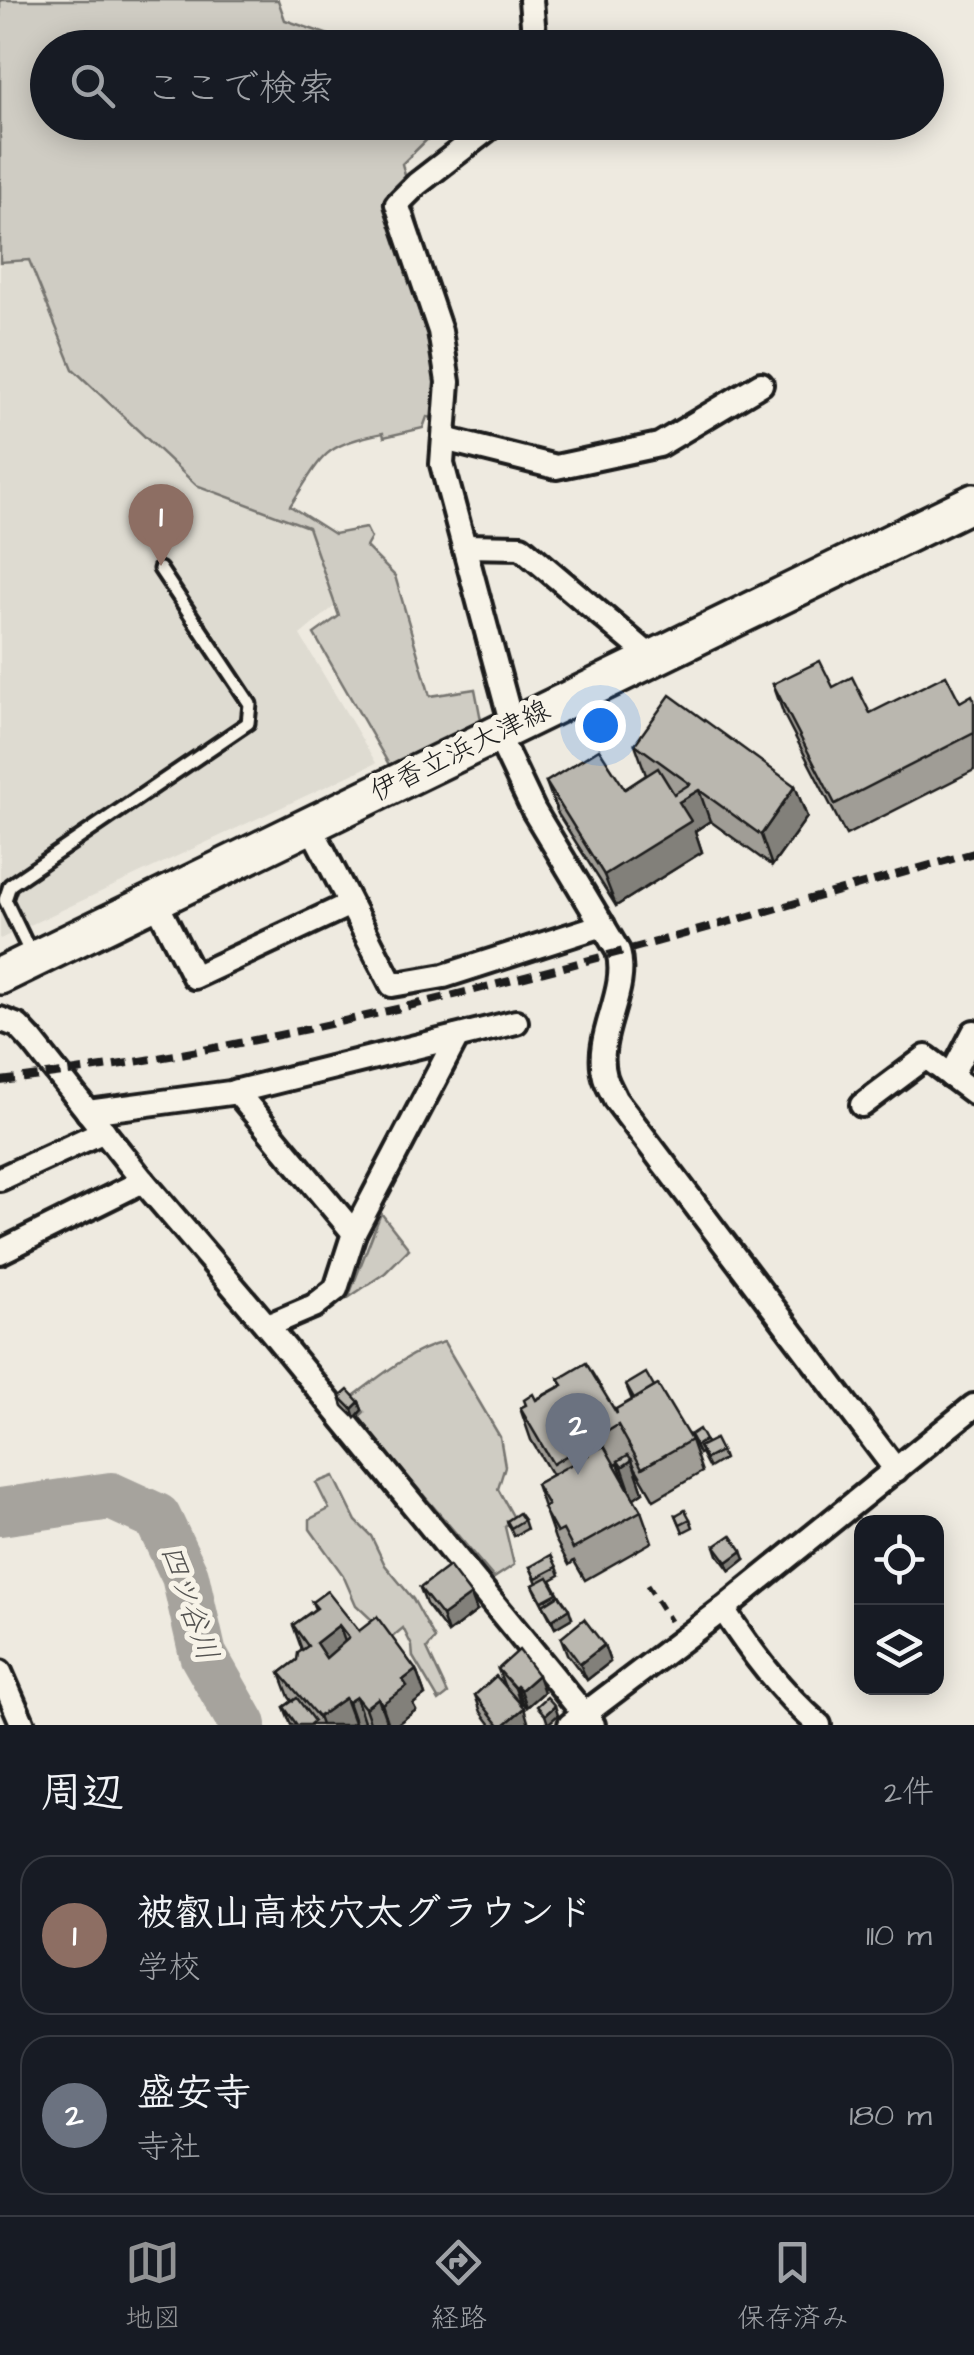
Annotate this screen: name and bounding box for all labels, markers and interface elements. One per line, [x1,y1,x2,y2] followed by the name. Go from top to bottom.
[30,30,944,140] search box
[65,58,120,113] icon: search
[145,63,335,115] text: ここで検索
[128,484,194,566] pin: 1
[363,691,557,811] street label: 伊香立浜大津線
[575,700,626,751] your location
[546,1392,610,1475] pin: 2
[854,1515,944,1695] map controls
[854,1515,944,1605] button: locate
[150,1539,228,1667] water label: 四ツ谷川
[854,1605,944,1695] button: layers
[40,1765,124,1823] text: 周辺
[884,1770,934,1815] text: 2件
[137,1888,593,1940] text: 被叡山高校穴太グラウンド
[72,1913,77,1958] text: 1
[866,1913,932,1958] text: 110 m
[137,1945,201,1990] text: 学校
[137,2068,251,2120] text: 盛安寺
[65,2093,84,2138] text: 2
[849,2093,932,2138] text: 180 m
[137,2125,201,2170] text: 寺社
[125,2235,181,2338] tab: 地図
[431,2235,487,2338] tab: 経路
[737,2235,849,2338] tab: 保存済み

